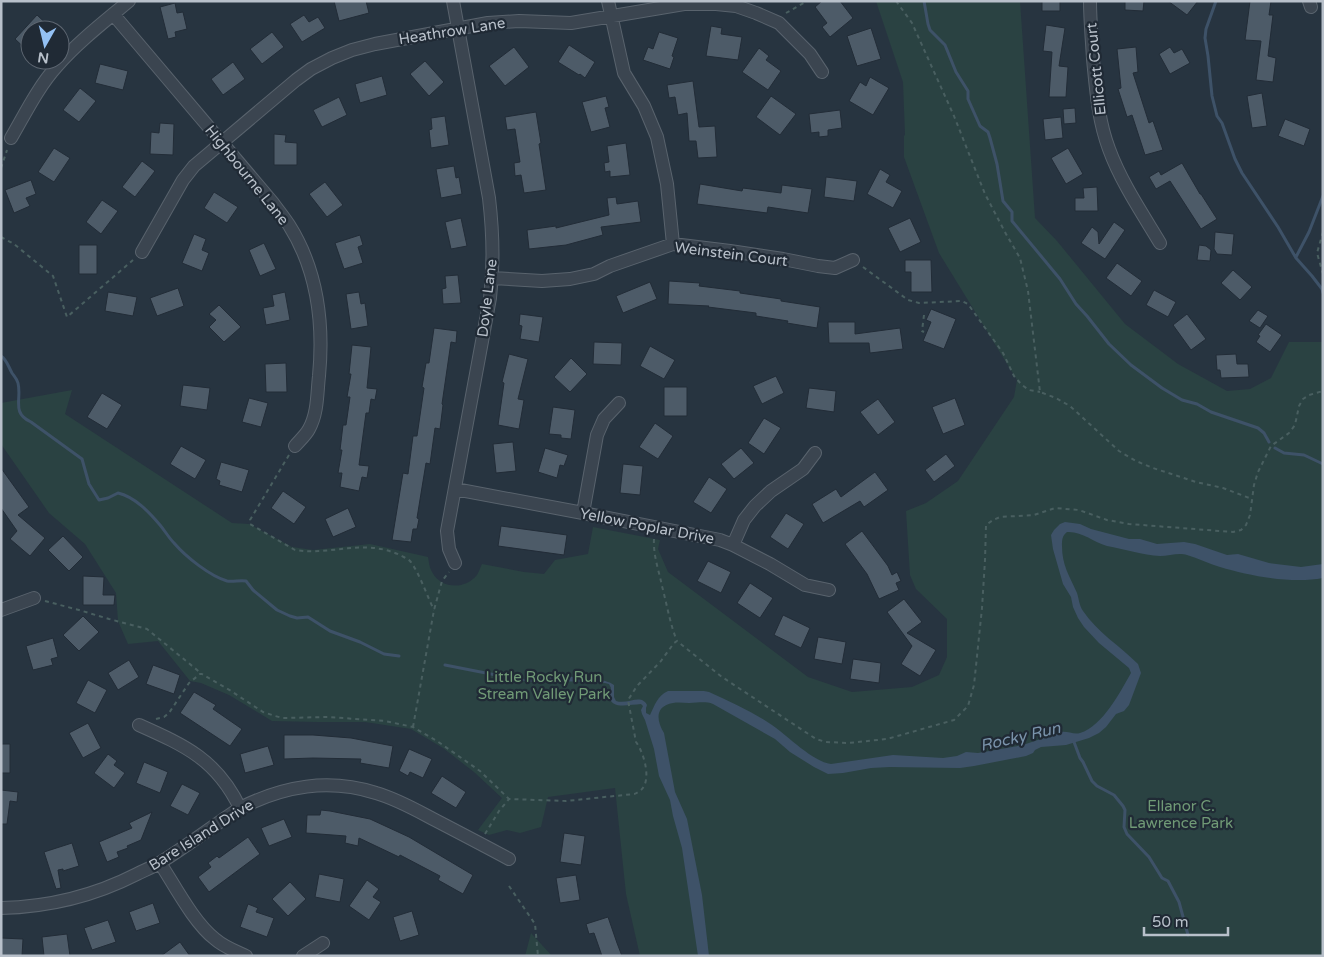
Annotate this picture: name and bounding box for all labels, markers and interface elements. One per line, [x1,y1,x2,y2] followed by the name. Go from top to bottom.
[397,14,507,48] street label: Heathrow Lane
[20,20,70,70] north arrow
[1082,22,1110,116] street label: Ellicott Court
[37,48,50,67] text: N
[201,121,293,229] street label: Highbourne Lane
[673,238,789,270] street label: Weinstein Court
[473,258,501,338] street label: Doyle Lane
[578,504,716,548] street label: Yellow Poplar Drive
[478,668,610,703] park label: Little Rocky Run Stream Valley Park
[978,718,1064,756] water label: Rocky Run
[145,796,257,874] street label: Bare Island Drive
[1129,797,1233,832] park label: Ellanor C. Lawrence Park
[1144,904,1228,936] scale bar
[1152,913,1189,931] text: 50 m

